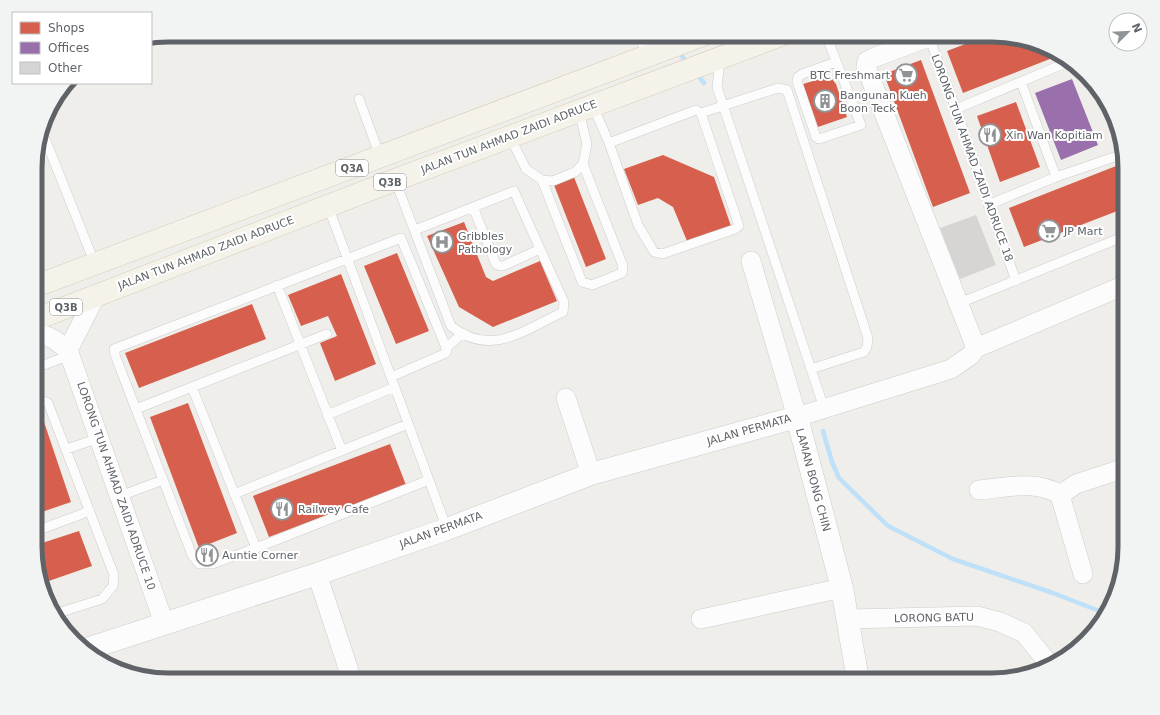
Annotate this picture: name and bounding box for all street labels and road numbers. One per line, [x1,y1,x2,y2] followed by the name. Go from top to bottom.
[928,53,1016,263] street label: LORONG TUN AHMAD ZAIDI ADRUCE 18
[418,97,599,177] street label: JALAN TUN AHMAD ZAIDI ADRUCE
[336,160,368,176] road number: Q3A
[374,174,406,190] road number: Q3B
[115,213,296,293] street label: JALAN TUN AHMAD ZAIDI ADRUCE
[50,299,82,315] road number: Q3B
[74,380,158,592] street label: LORONG TUN AHMAD ZAIDI ADRUCE 10
[704,412,793,449] street label: JALAN PERMATA
[793,427,833,533] street label: LAMAN BONG CHIN
[397,509,485,551] street label: JALAN PERMATA
[894,611,974,625] street label: LORONG BATU

